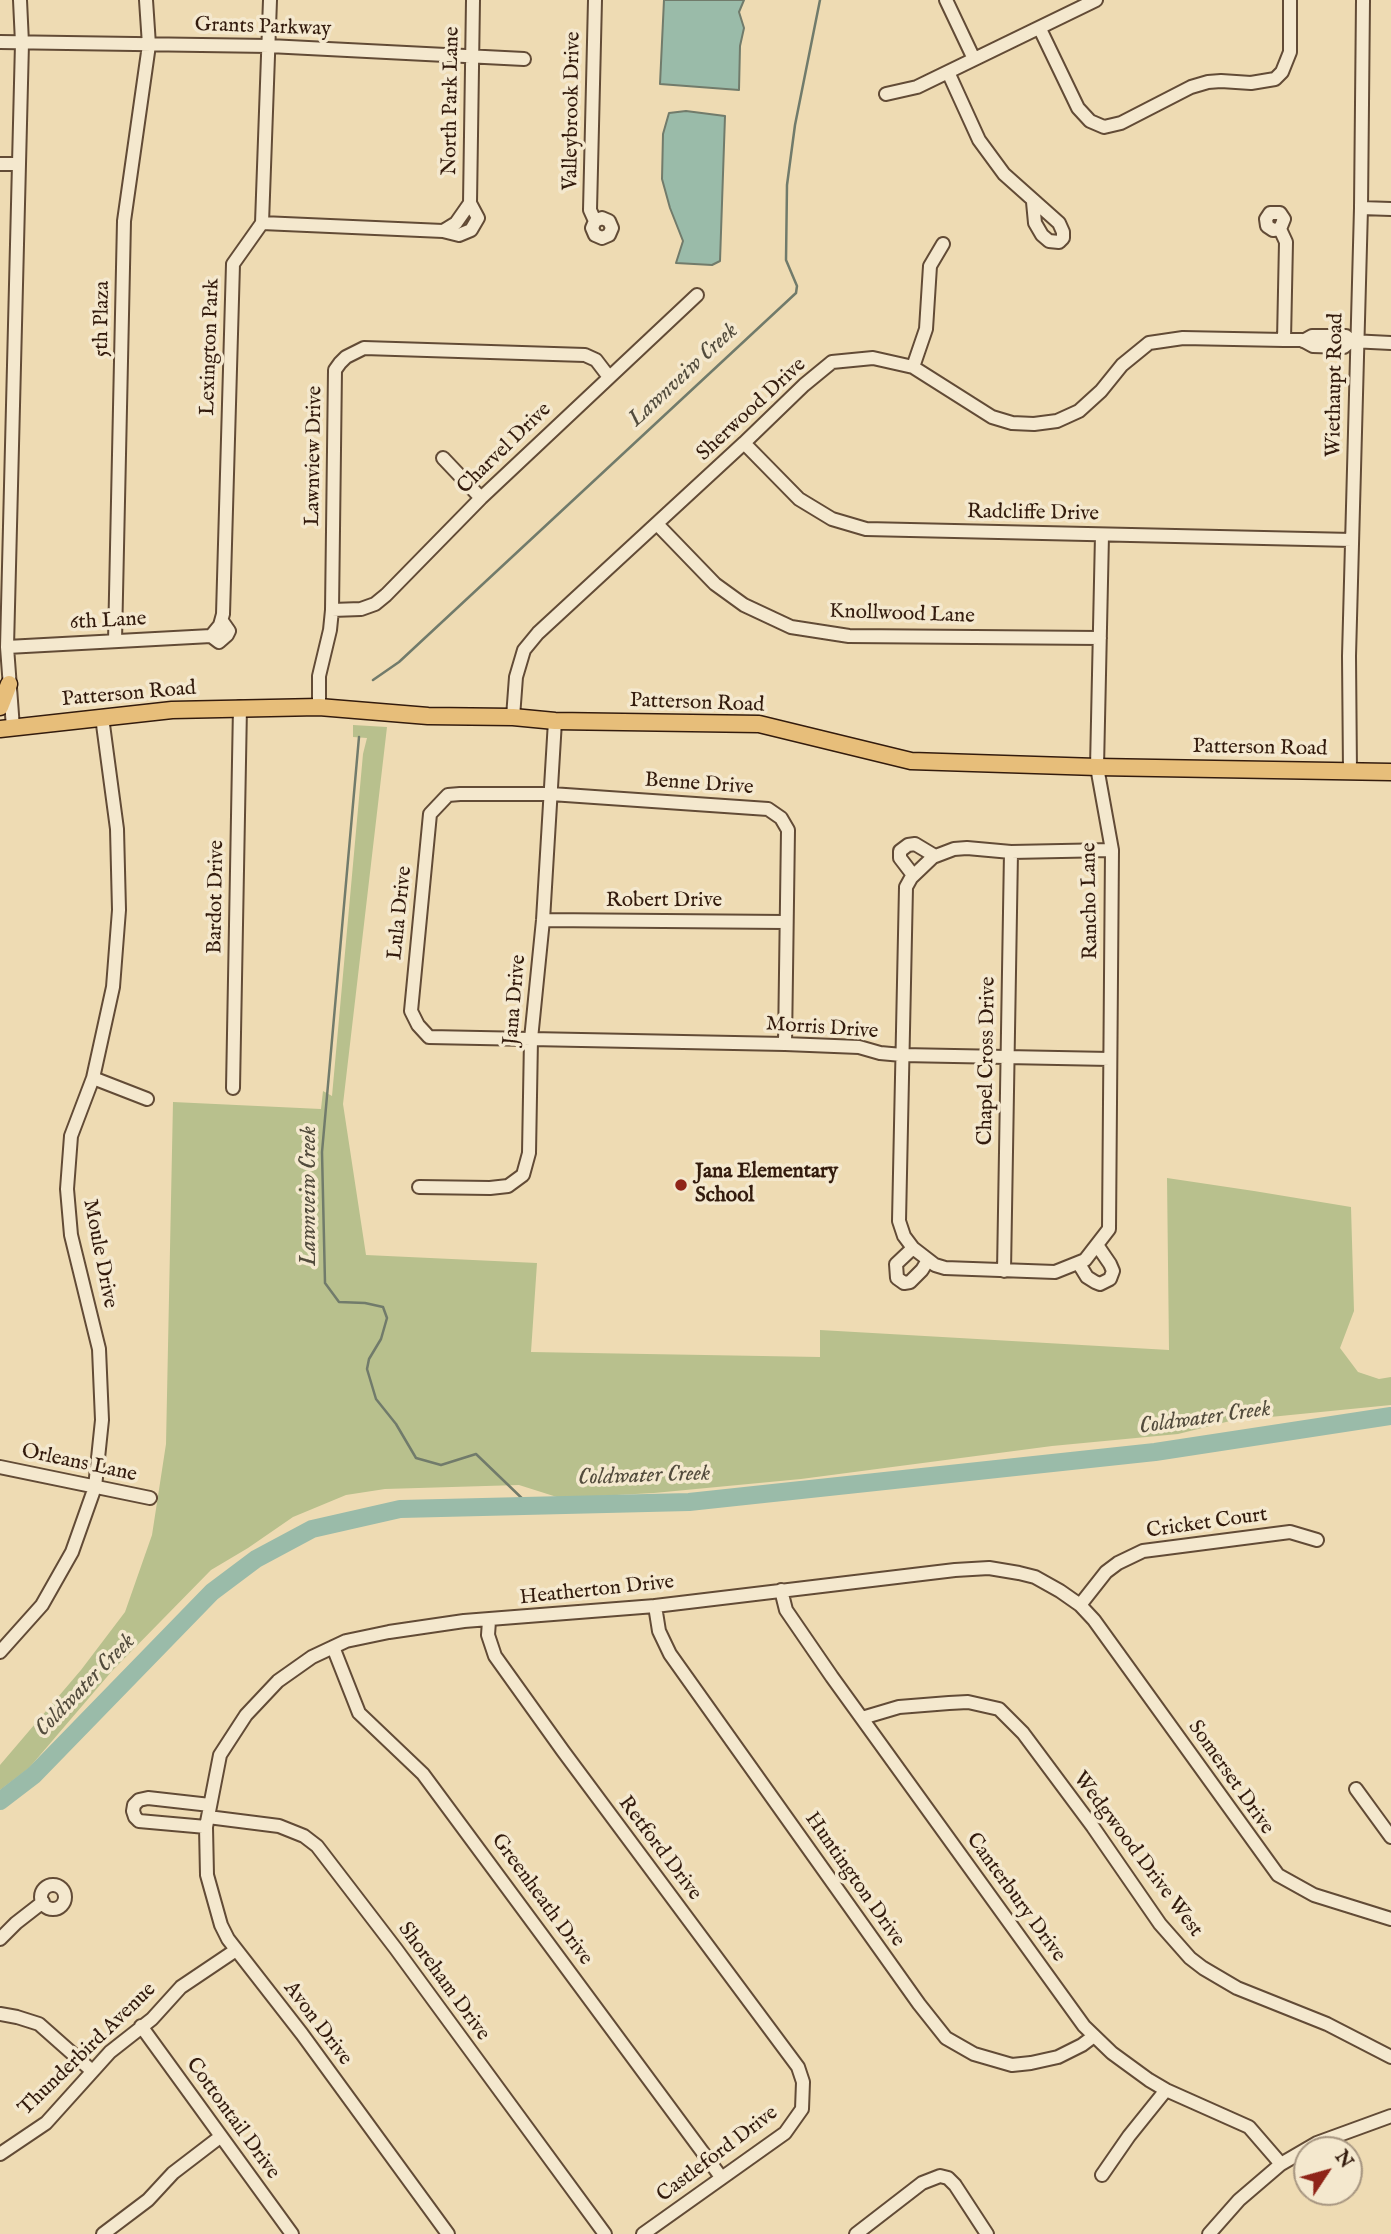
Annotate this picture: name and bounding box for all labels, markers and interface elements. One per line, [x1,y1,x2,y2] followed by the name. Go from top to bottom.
[194,13,332,43] street label: Grants Parkway
[438,26,466,176] street label: North Park Lane
[559,31,587,191] street label: Valleybrook Drive
[196,278,226,416] street label: Lexington Park
[90,281,116,357] street label: 5th Plaza
[1322,313,1350,457] street label: Wiethaupt Road
[623,318,745,434] water label: Lawnveiw Creek
[692,353,812,467] street label: Sherwood Drive
[301,386,329,526] street label: Lawnview Drive
[453,398,557,500] street label: Charvel Drive
[967,500,1099,528] street label: Radcliffe Drive
[829,600,975,630] street label: Knollwood Lane
[69,607,147,637] street label: 6th Lane
[61,677,197,713] street label: Patterson Road
[629,689,765,719] street label: Patterson Road
[1192,735,1328,763] street label: Patterson Road
[644,769,754,801] street label: Benne Drive
[203,840,231,954] street label: Bardot Drive
[1077,842,1105,960] street label: Rancho Lane
[384,865,418,961] street label: Lula Drive
[606,889,722,915] street label: Robert Drive
[499,954,533,1046] street label: Jana Drive
[974,976,1002,1146] street label: Chapel Cross Drive
[765,1012,879,1046] street label: Morris Drive
[296,1126,324,1266] water label: Lawnveiw Creek
[695,1160,838,1210] place label: Jana Elementary School
[673,1177,689,1193] marker: Jana Elementary School
[76,1197,122,1311] street label: Moule Drive
[1137,1396,1273,1442] water label: Coldwater Creek
[19,1439,139,1489] street label: Orleans Lane
[577,1461,711,1493] water label: Coldwater Creek
[1145,1503,1269,1545] street label: Cricket Court
[519,1570,675,1612] street label: Heatherton Drive
[30,1629,142,1743] water label: Coldwater Creek
[1181,1716,1279,1840] street label: Somerset Drive
[1067,1767,1207,1943] street label: Wedgwood Drive West
[612,1792,706,1906] street label: Retford Drive
[798,1808,910,1952] street label: Huntington Drive
[485,1829,597,1971] street label: Greenheath Drive
[960,1829,1070,1967] street label: Canterbury Drive
[392,1918,494,2046] street label: Shoreham Drive
[277,1977,357,2071] street label: Avon Drive
[14,1978,162,2122] street label: Thunderbird Avenue
[179,2053,285,2185] street label: Cottontail Drive
[652,2101,784,2209] street label: Castleford Drive
[1293,2136,1363,2206] north arrow
[1329,2146,1358,2174] text: N

